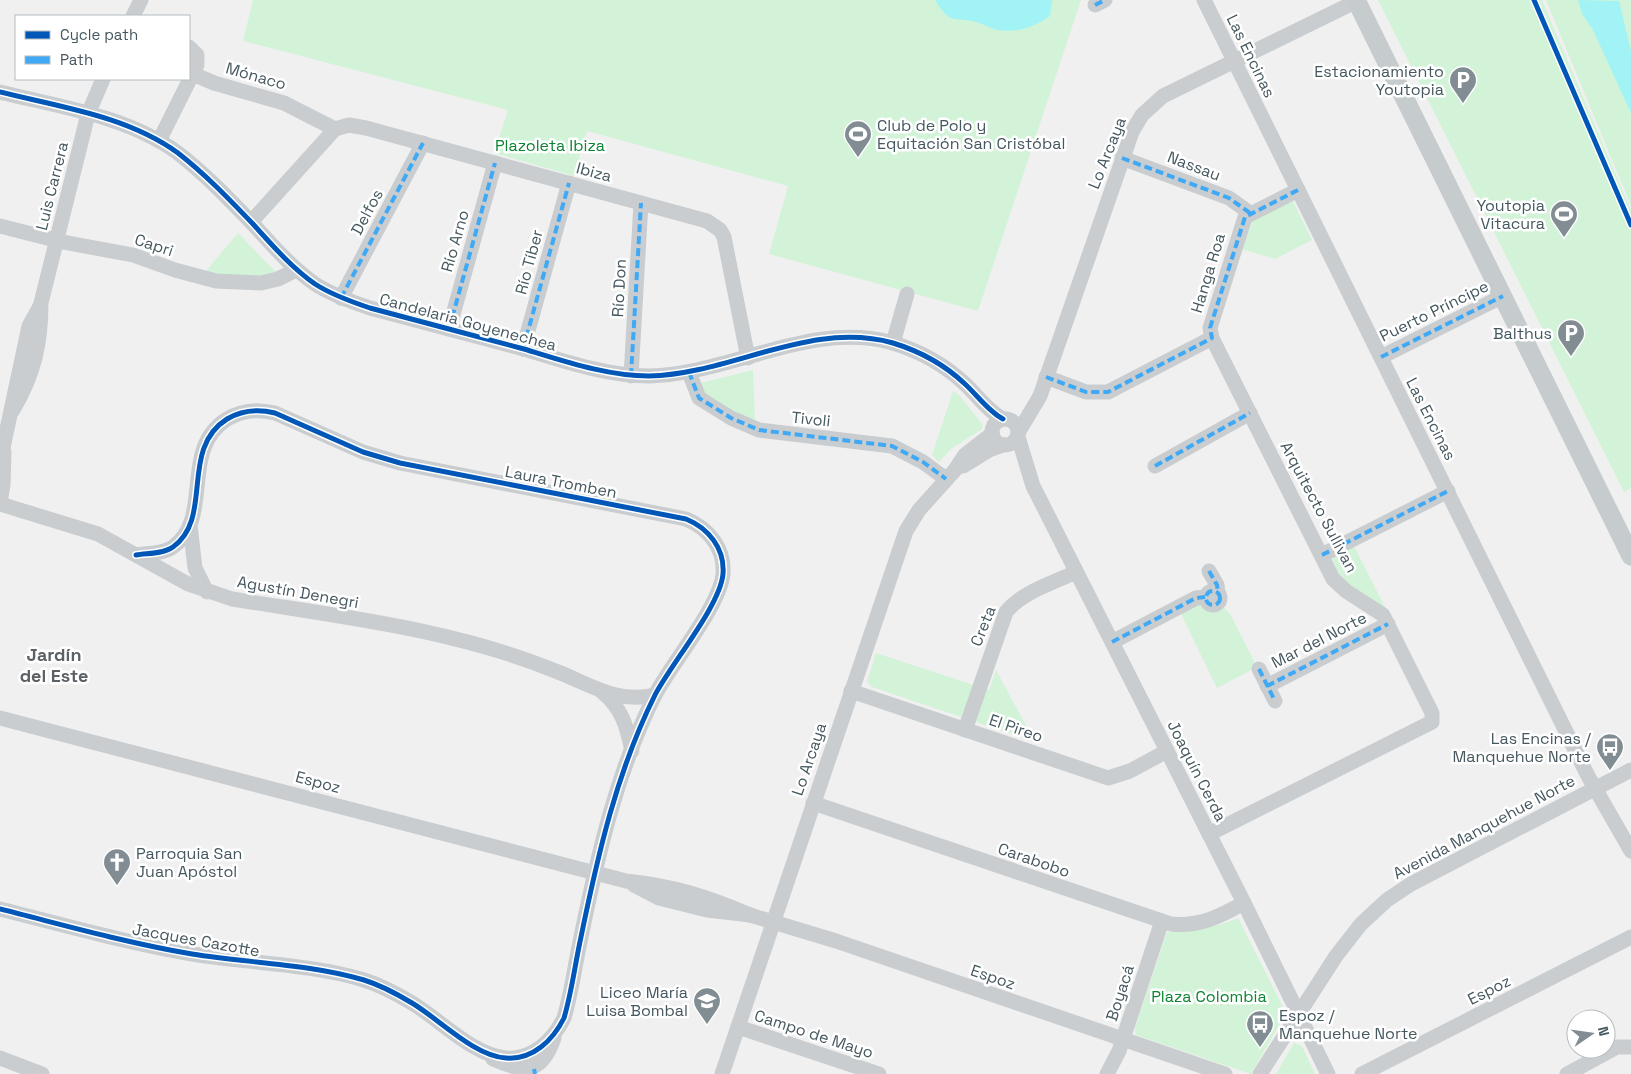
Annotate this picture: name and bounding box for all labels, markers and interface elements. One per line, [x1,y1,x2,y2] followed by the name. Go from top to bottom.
[1222,11,1280,101] street label: Las Encinas
[15,15,190,80] legend
[60,25,138,44] text: Cycle path
[60,50,93,69] text: Path
[223,57,289,95] street label: Mónaco
[1314,61,1444,100] place label: Estacionamiento Youtopia
[1448,65,1478,104] parking icon: Estacionamiento Youtopia
[1083,114,1131,192] street label: Lo Arcaya
[877,115,1065,154] place label: Club de Polo y Equitación San Cristóbal
[843,119,873,158] sports icon: Club de Polo y Equitación San Cristóbal
[495,135,605,156] park label: Plazoleta Ibiza
[31,140,73,232] street label: Luis Carrera
[1164,146,1224,186] street label: Nassau
[574,157,614,187] street label: Ibiza
[346,185,388,239] street label: Delfos
[1477,195,1545,234] place label: Youtopia Vitacura
[1549,199,1579,238] sports icon: Youtopia Vitacura
[436,208,474,274] street label: Río Arno
[510,227,548,297] street label: Río Tíber
[132,229,176,261] street label: Capri
[1186,231,1230,315] street label: Hanga Roa
[607,258,631,318] street label: Río Don
[1376,276,1492,346] street label: Puerto Príncipe
[377,288,559,356] street label: Candelaria Goyenechea
[1556,318,1586,357] parking icon: Balthus
[1493,323,1552,344] place label: Balthus
[1401,374,1461,464] street label: Las Encinas
[790,407,832,431] street label: Tivoli
[1276,438,1362,576] street label: Arquitecto Sullivan
[503,461,619,503] street label: Laura Tromben
[236,571,360,613] street label: Agustín Denegri
[965,603,1001,649] street label: Creta
[1268,607,1370,673] street label: Mar del Norte
[20,643,88,687] district label: Jardín del Este
[986,709,1046,747] street label: El Pireo
[1162,717,1232,825] street label: Joaquín Cerda
[787,720,831,798] street label: Lo Arcaya
[1452,728,1591,767] place label: Las Encinas / Manquehue Norte
[1595,732,1625,771] bus stop icon: Las Encinas / Manquehue Norte
[293,766,343,798] street label: Espoz
[1389,770,1579,884] street label: Avenida Manquehue Norte
[995,838,1073,882] street label: Carabobo
[136,843,242,882] place label: Parroquia San Juan Apóstol
[102,847,132,886] church icon: Parroquia San Juan Apóstol
[131,918,261,962] street label: Jacques Cazotte
[968,960,1018,994] street label: Espoz
[1101,962,1139,1024] street label: Boyacá
[1464,970,1514,1010] street label: Espoz
[586,982,688,1021] place label: Liceo María Luisa Bombal
[692,986,722,1025] school or university icon: Liceo María Luisa Bombal
[1151,986,1267,1007] park label: Plaza Colombia
[752,1005,876,1063] street label: Campo de Mayo
[1279,1005,1418,1044] place label: Espoz / Manquehue Norte
[1245,1009,1275,1048] bus stop icon: Espoz / Manquehue Norte
[1566,1009,1616,1059] north arrow
[1594,1024,1613,1038] text: N

